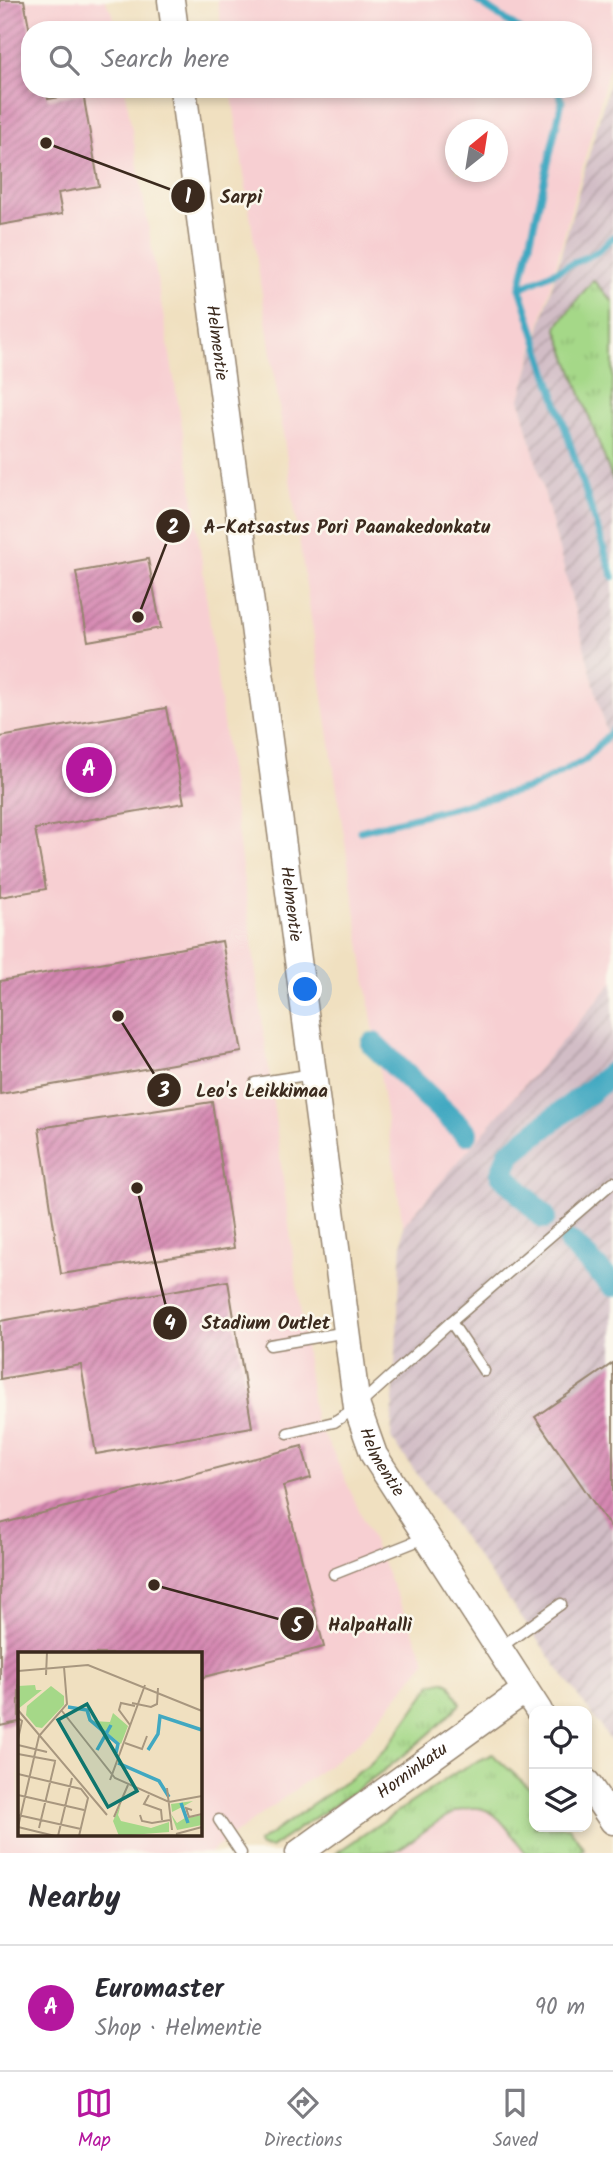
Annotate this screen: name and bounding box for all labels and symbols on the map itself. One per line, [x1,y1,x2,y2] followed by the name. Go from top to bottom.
[445,119,508,182] north arrow
[171,176,276,216] callout: Sarpi
[185,181,192,214] text: 1
[220,183,263,213] text: Sarpi
[197,303,236,382] street label: Helmentie
[155,506,505,546] callout: A-Katsastus Pori Paanakedonkatu
[167,512,179,545] text: 2
[204,513,491,543] text: A-Katsastus Pori Paanakedonkatu
[66,744,112,796] pin: A
[271,864,310,944] street label: Helmentie
[288,972,322,1006] your location
[147,1070,342,1110] callout: Leo's Leikkimaa
[157,1075,170,1108] text: 3
[196,1077,328,1107] text: Leo's Leikkimaa
[153,1303,344,1343] callout: Stadium Outlet
[164,1308,176,1341] text: 4
[202,1309,331,1339] text: Stadium Outlet
[351,1423,412,1503] street label: Helmentie
[279,1604,426,1644] callout: HalpaHalli
[291,1610,305,1643] text: 5
[328,1611,413,1641] text: HalpaHalli
[18,1652,201,1836] inset map
[371,1735,455,1807] street label: Horninkatu

